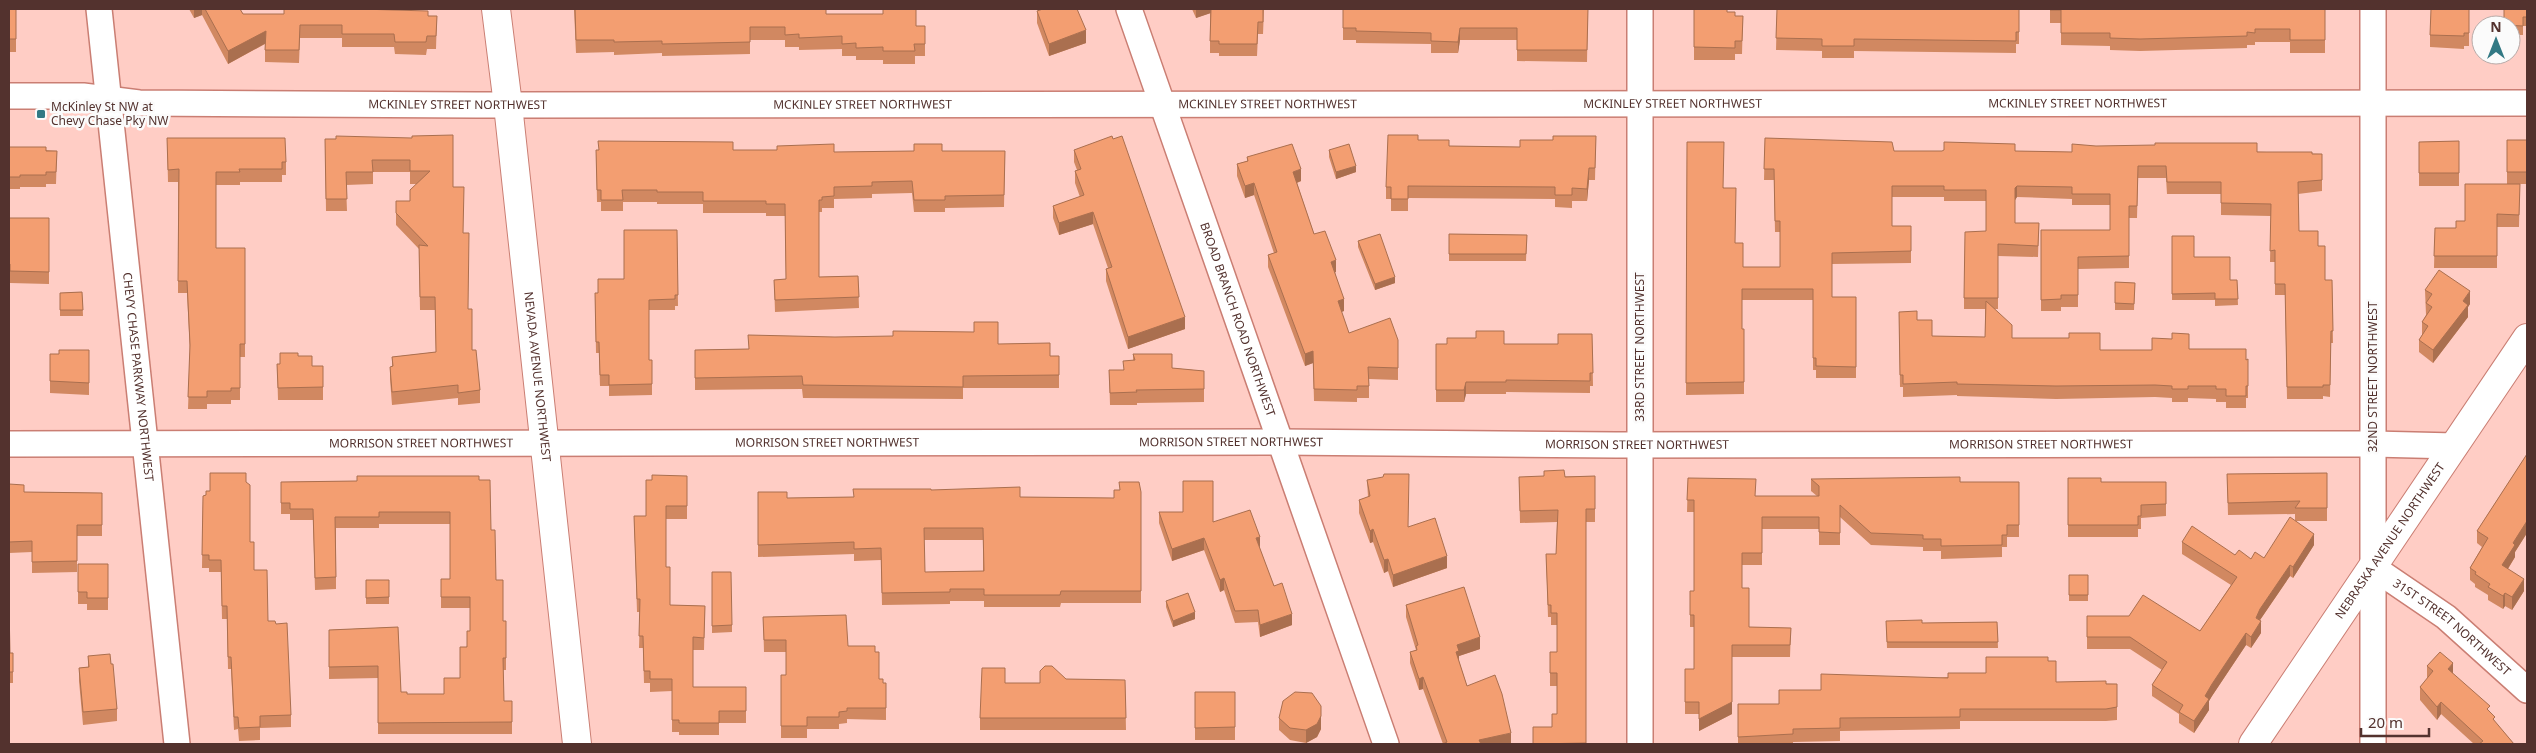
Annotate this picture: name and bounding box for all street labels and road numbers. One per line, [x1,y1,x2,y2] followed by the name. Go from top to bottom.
[1988,94,2167,112] street label: MCKINLEY STREET NORTHWEST
[368,95,547,113] street label: MCKINLEY STREET NORTHWEST
[1178,95,1357,112] street label: MCKINLEY STREET NORTHWEST
[1583,95,1762,112] street label: MCKINLEY STREET NORTHWEST
[773,96,952,113] street label: MCKINLEY STREET NORTHWEST
[1196,220,1280,419] street label: BROAD BRANCH ROAD NORTHWEST
[119,271,158,483] street label: CHEVY CHASE PARKWAY NORTHWEST
[1631,272,1648,422] street label: 33RD STREET NORTHWEST
[520,291,555,463] street label: NEVADA AVENUE NORTHWEST
[2364,301,2381,453] street label: 32ND STREET NORTHWEST
[1139,433,1323,450] street label: MORRISON STREET NORTHWEST
[329,434,513,451] street label: MORRISON STREET NORTHWEST
[735,434,919,451] street label: MORRISON STREET NORTHWEST
[1545,435,1729,453] street label: MORRISON STREET NORTHWEST
[1949,435,2133,453] street label: MORRISON STREET NORTHWEST
[2331,459,2449,622] street label: NEBRASKA AVENUE NORTHWEST
[2390,574,2515,680] street label: 31ST STREET NORTHWEST

